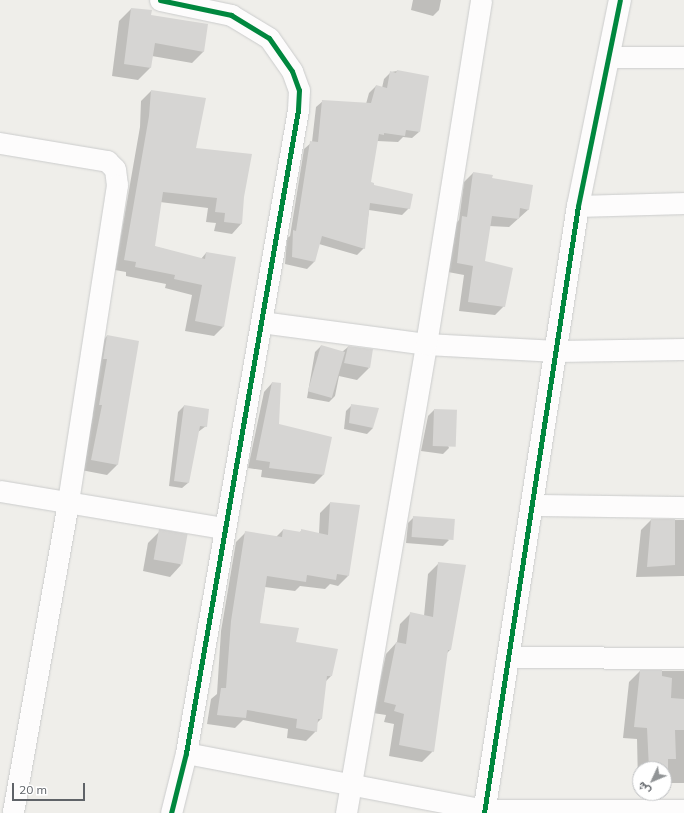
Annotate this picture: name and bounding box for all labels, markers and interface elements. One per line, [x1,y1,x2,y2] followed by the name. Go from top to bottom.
[632,761,672,801] north arrow
[14,775,87,801] scale bar
[634,779,654,798] text: ش
[19,782,47,797] text: 20 m

